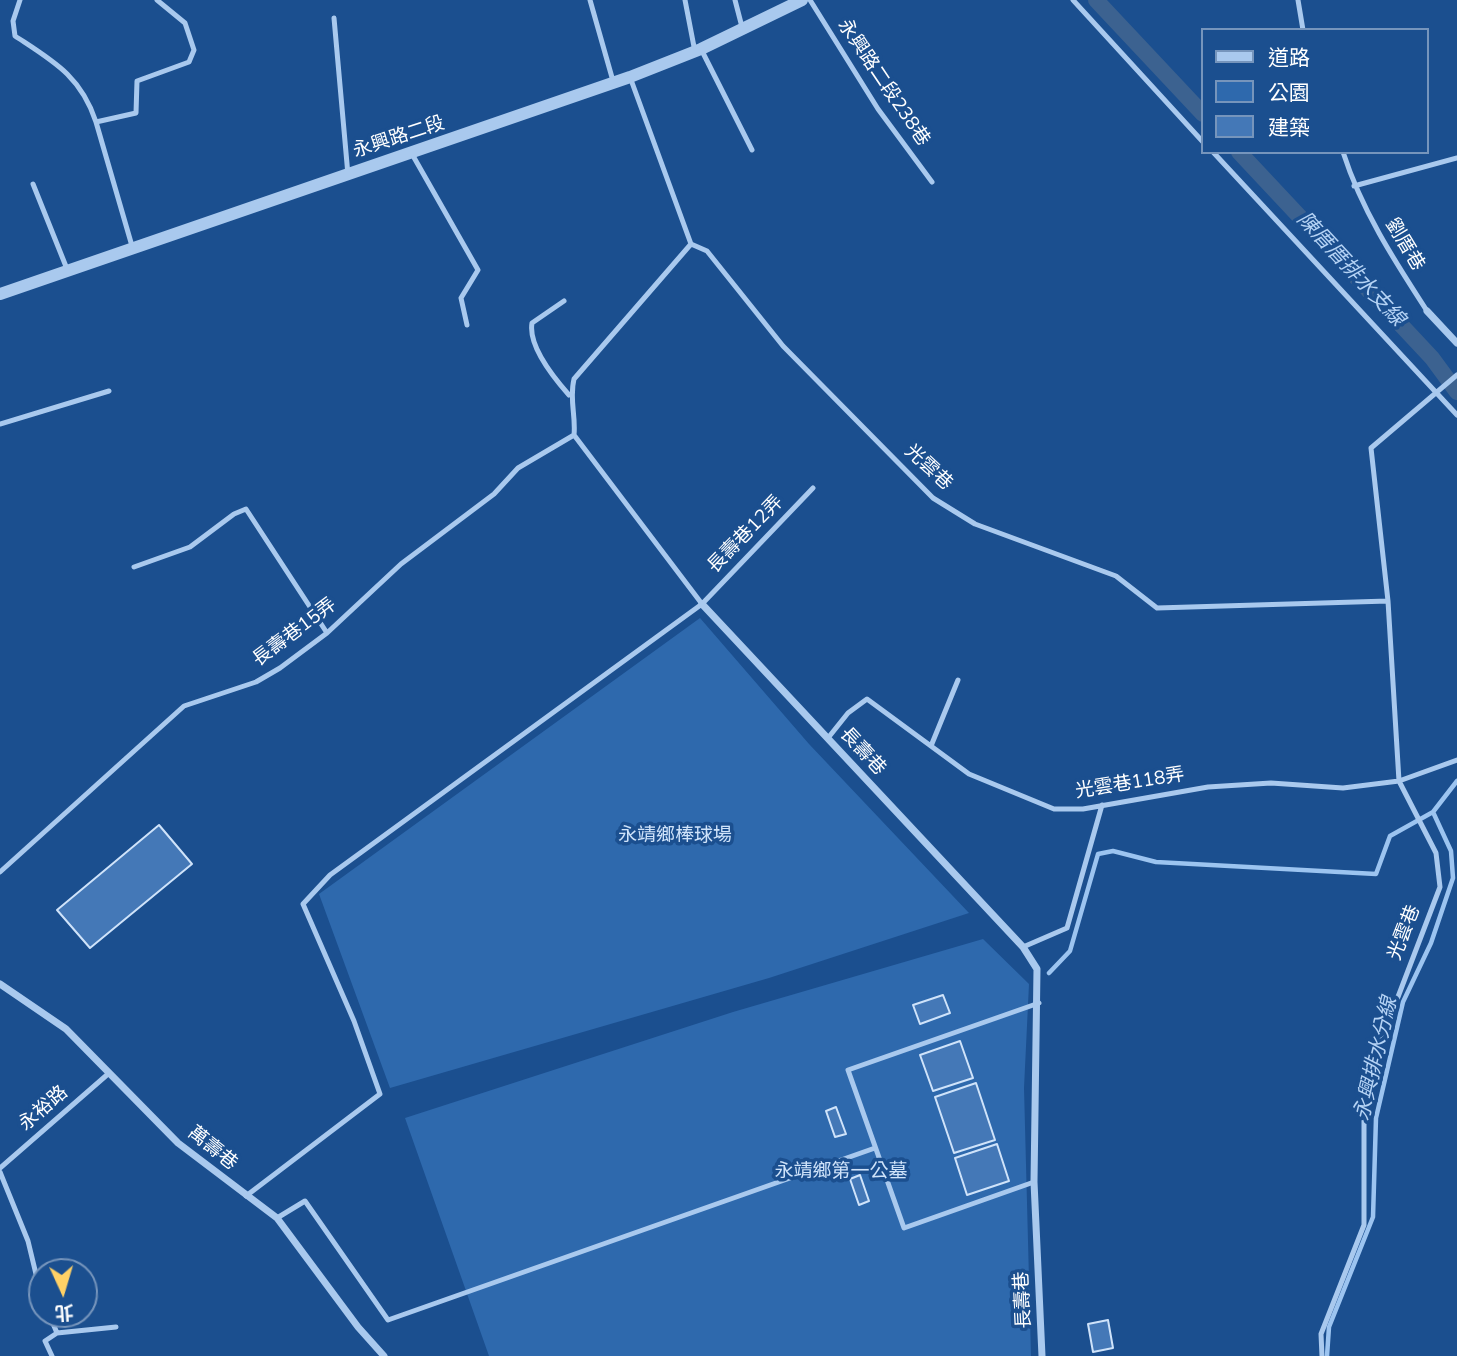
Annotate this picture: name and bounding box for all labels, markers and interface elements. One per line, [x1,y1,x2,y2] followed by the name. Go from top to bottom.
[832,15,934,151] street label: 永興路二段238巷
[1202,28,1429,154] legend
[1268,44,1310,72] text: 道路
[1268,79,1310,107] text: 公園
[350,112,448,164] street label: 永興路二段
[1268,114,1310,142] text: 建築
[1291,208,1409,332] water label: 陳厝厝排水支線
[1380,215,1428,275] street label: 劉厝巷
[899,440,957,496] street label: 光雲巷
[703,492,789,578] street label: 長壽巷12弄
[249,594,341,672] street label: 長壽巷15弄
[834,723,890,781] street label: 長壽巷
[1074,764,1186,804] street label: 光雲巷118弄
[618,825,732,847] park label: 永靖鄉棒球場
[1384,902,1426,964] street label: 光雲巷
[1351,995,1403,1123] water label: 永興排水分線
[15,1082,73,1136] street label: 永裕路
[183,1122,241,1176] street label: 萬壽巷
[775,1161,907,1183] park label: 永靖鄉第一公墓
[28,1258,98,1328] north arrow
[1011,1271,1037,1329] street label: 長壽巷
[54,1298,75,1326] text: 北

